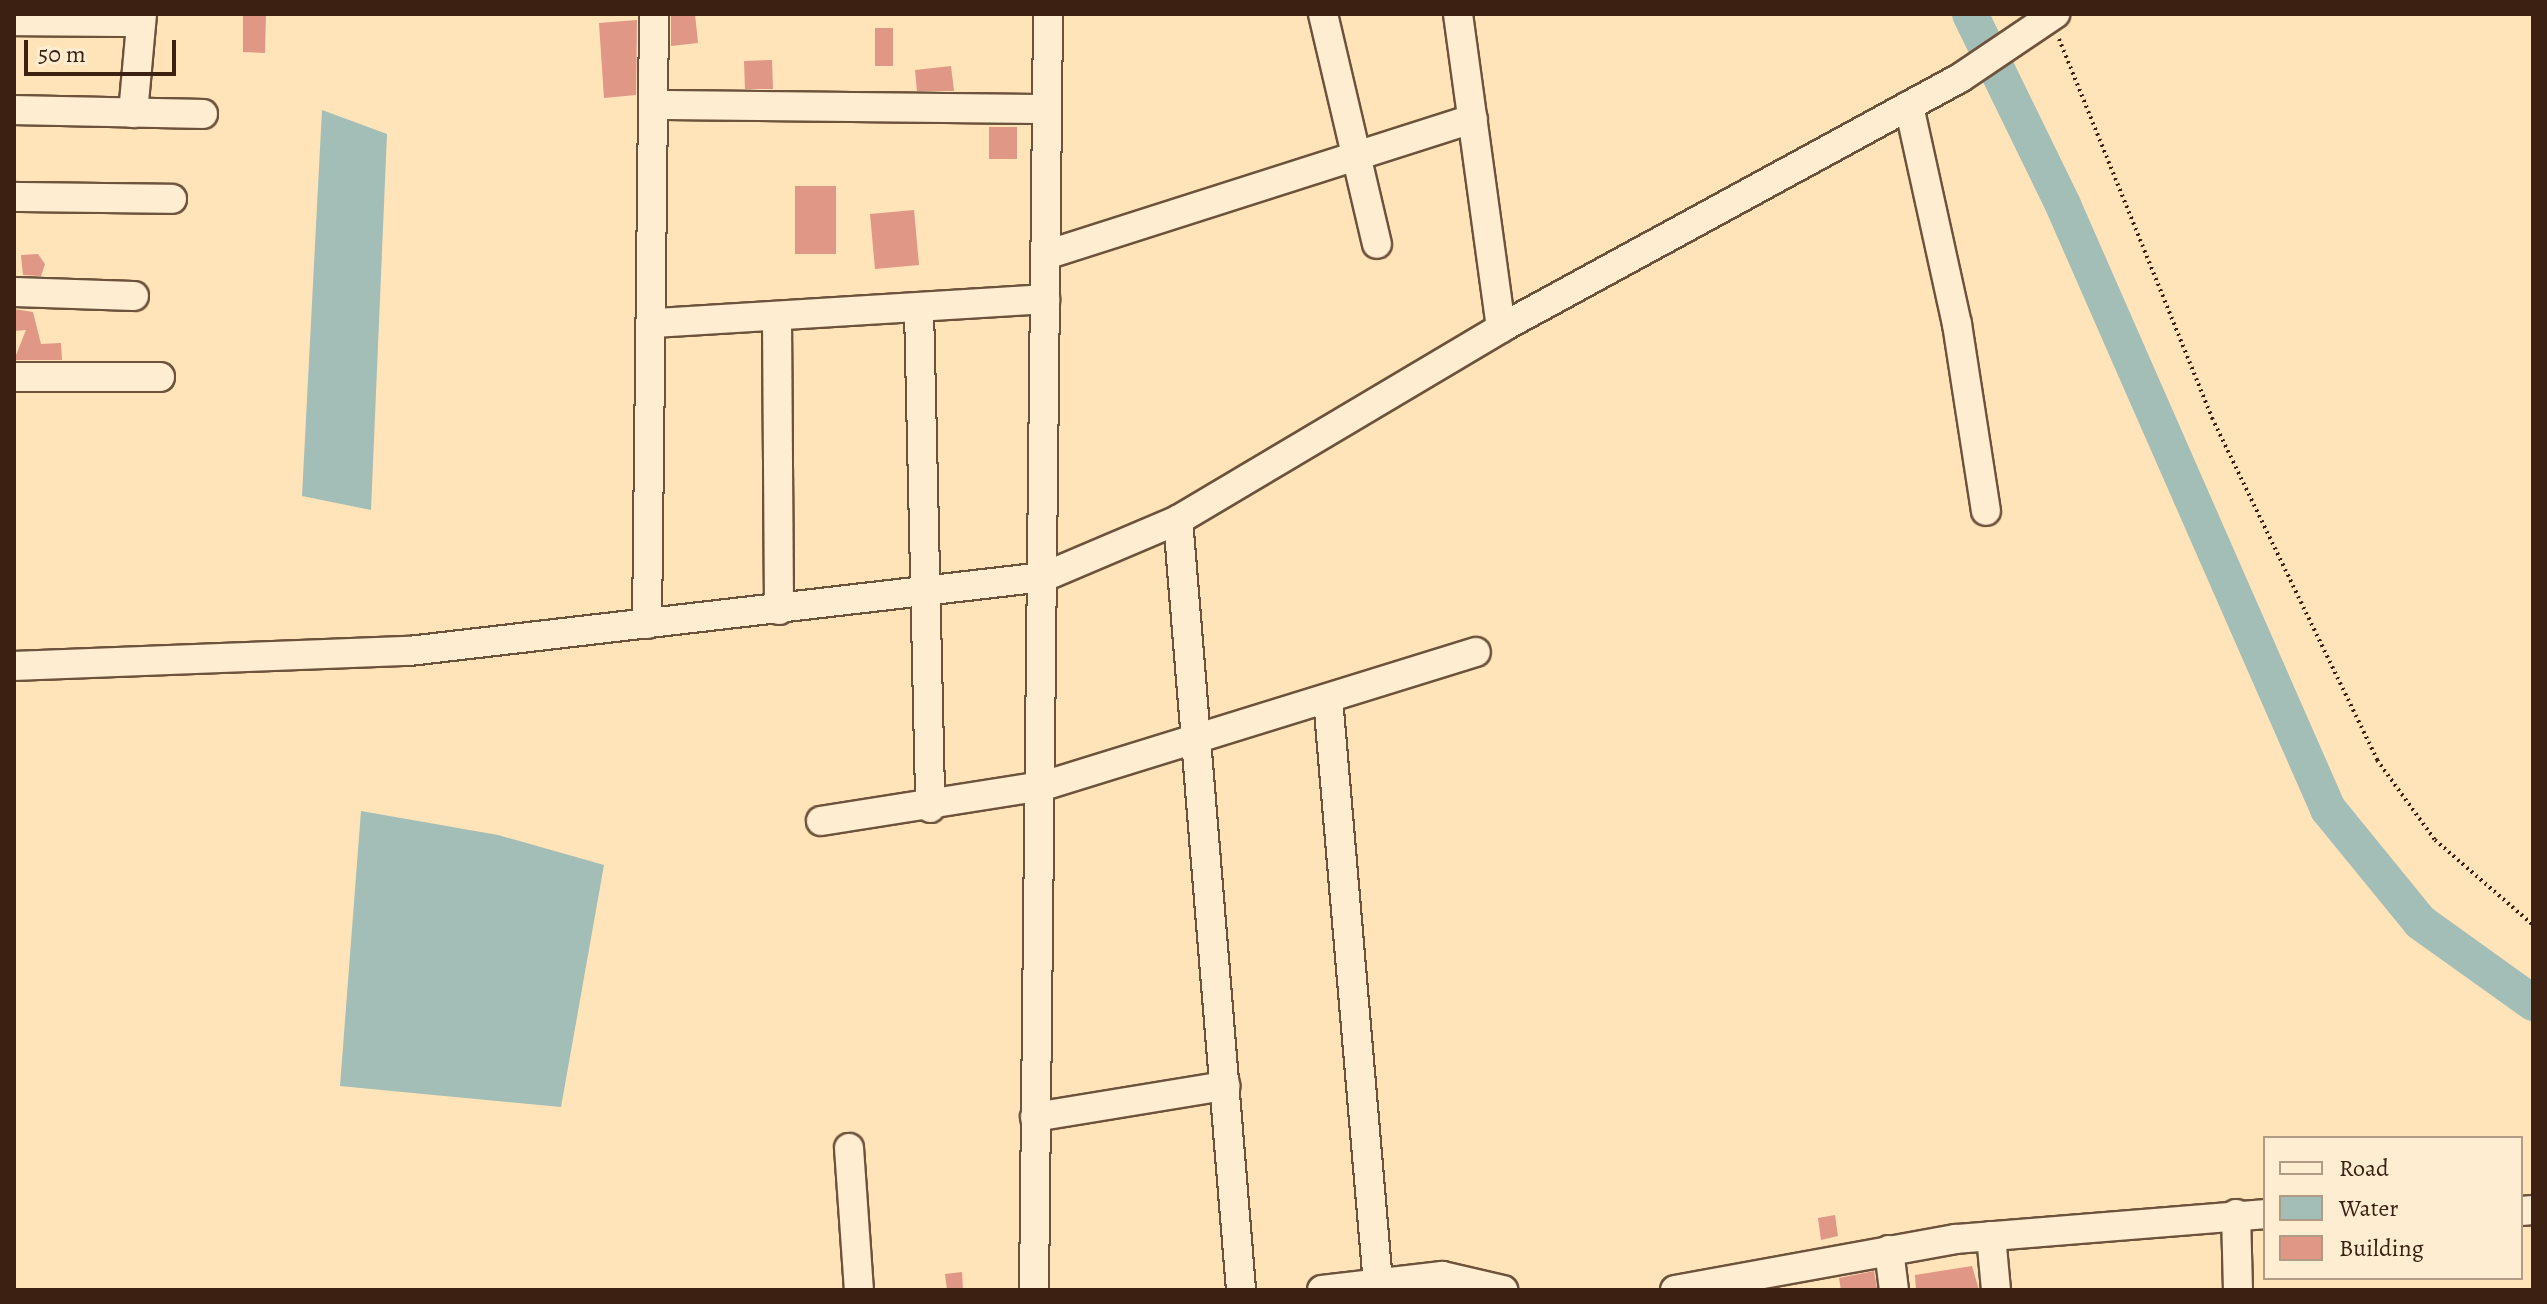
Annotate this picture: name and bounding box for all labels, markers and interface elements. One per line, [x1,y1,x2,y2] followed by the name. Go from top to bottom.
[28,24,180,74] scale bar
[38,38,86,70] text: 50 m
[2263,1136,2523,1280] legend
[2339,1152,2389,1184] text: Road
[2339,1192,2399,1224] text: Water
[2339,1232,2424,1264] text: Building

